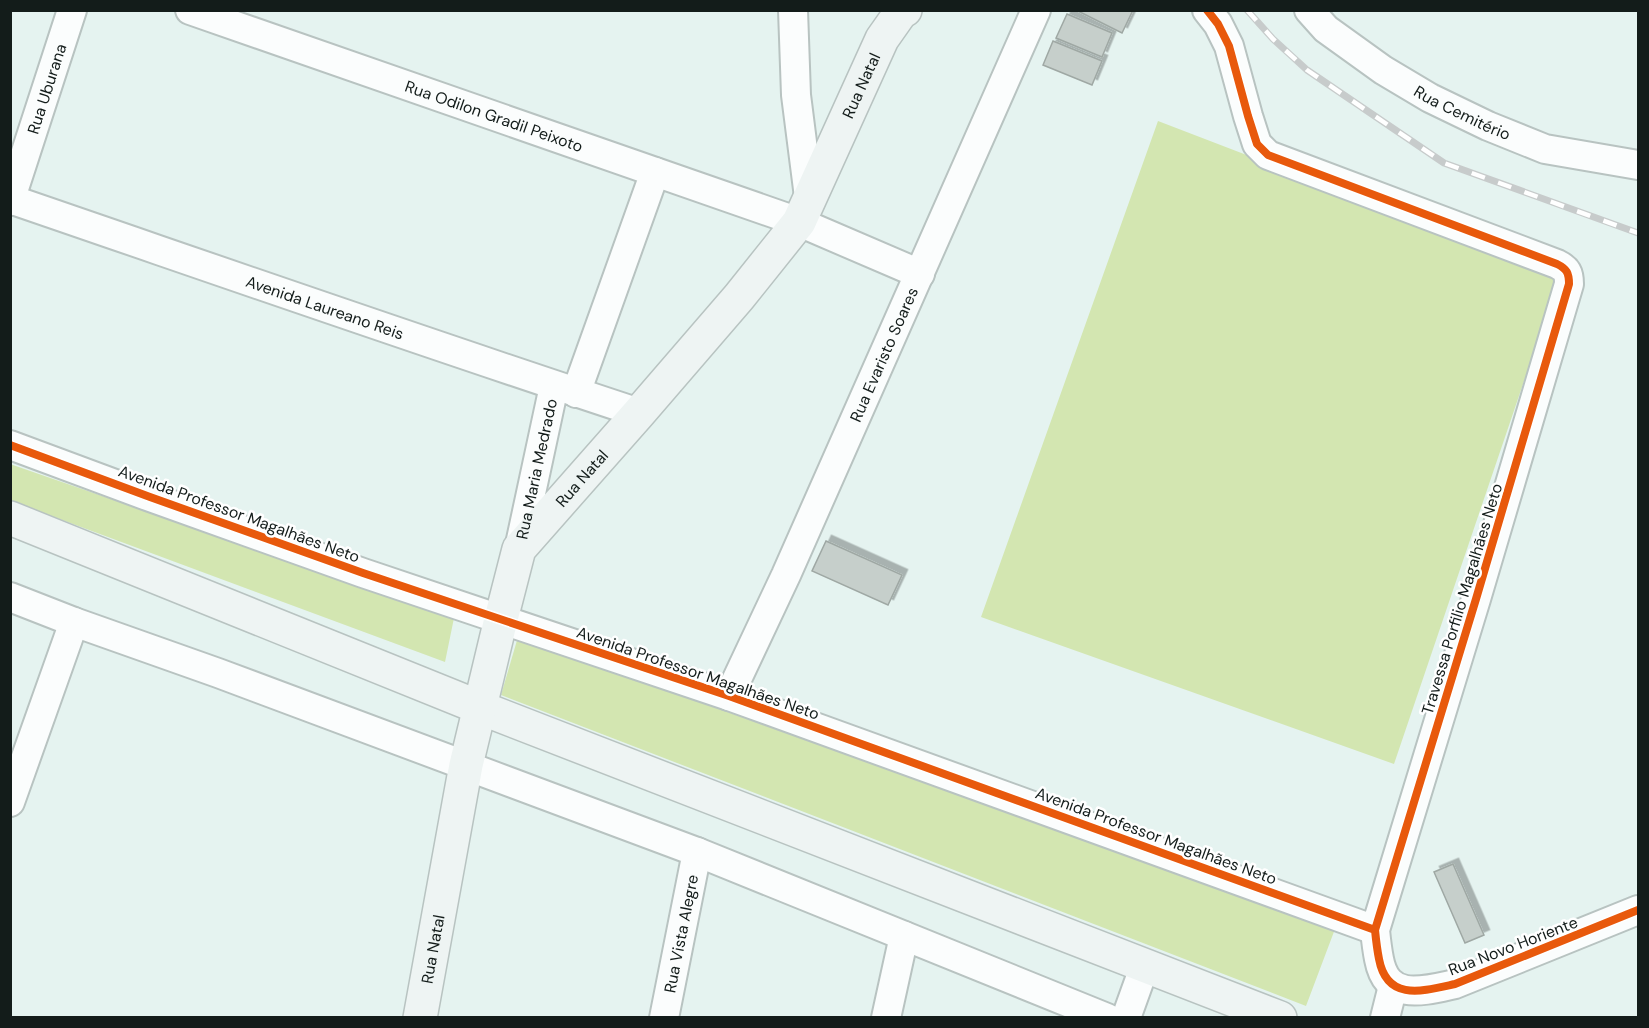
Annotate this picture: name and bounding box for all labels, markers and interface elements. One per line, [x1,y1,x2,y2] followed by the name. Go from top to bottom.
[22,41,71,137] street label: Rua Uburana
[837,49,885,122] street label: Rua Natal
[402,75,586,157] street label: Rua Odilon Gradil Peixoto
[1410,80,1514,145] street label: Rua Cemitério
[243,270,407,344] street label: Avenida Laureano Reis
[845,284,923,425] street label: Rua Evaristo Soares
[511,397,562,541] street label: Rua Maria Medrado
[551,445,612,511] street label: Rua Natal
[115,460,363,568] street label: Avenida Professor Magalhães Neto
[1417,481,1507,717] street label: Travessa Porfilio Magalhães Neto
[574,622,822,724] street label: Avenida Professor Magalhães Neto
[1032,782,1280,890] street label: Avenida Professor Magalhães Neto
[659,873,703,995] street label: Rua Vista Alegre
[1445,912,1581,980] street label: Rua Novo Horiente
[416,913,449,985] street label: Rua Natal

